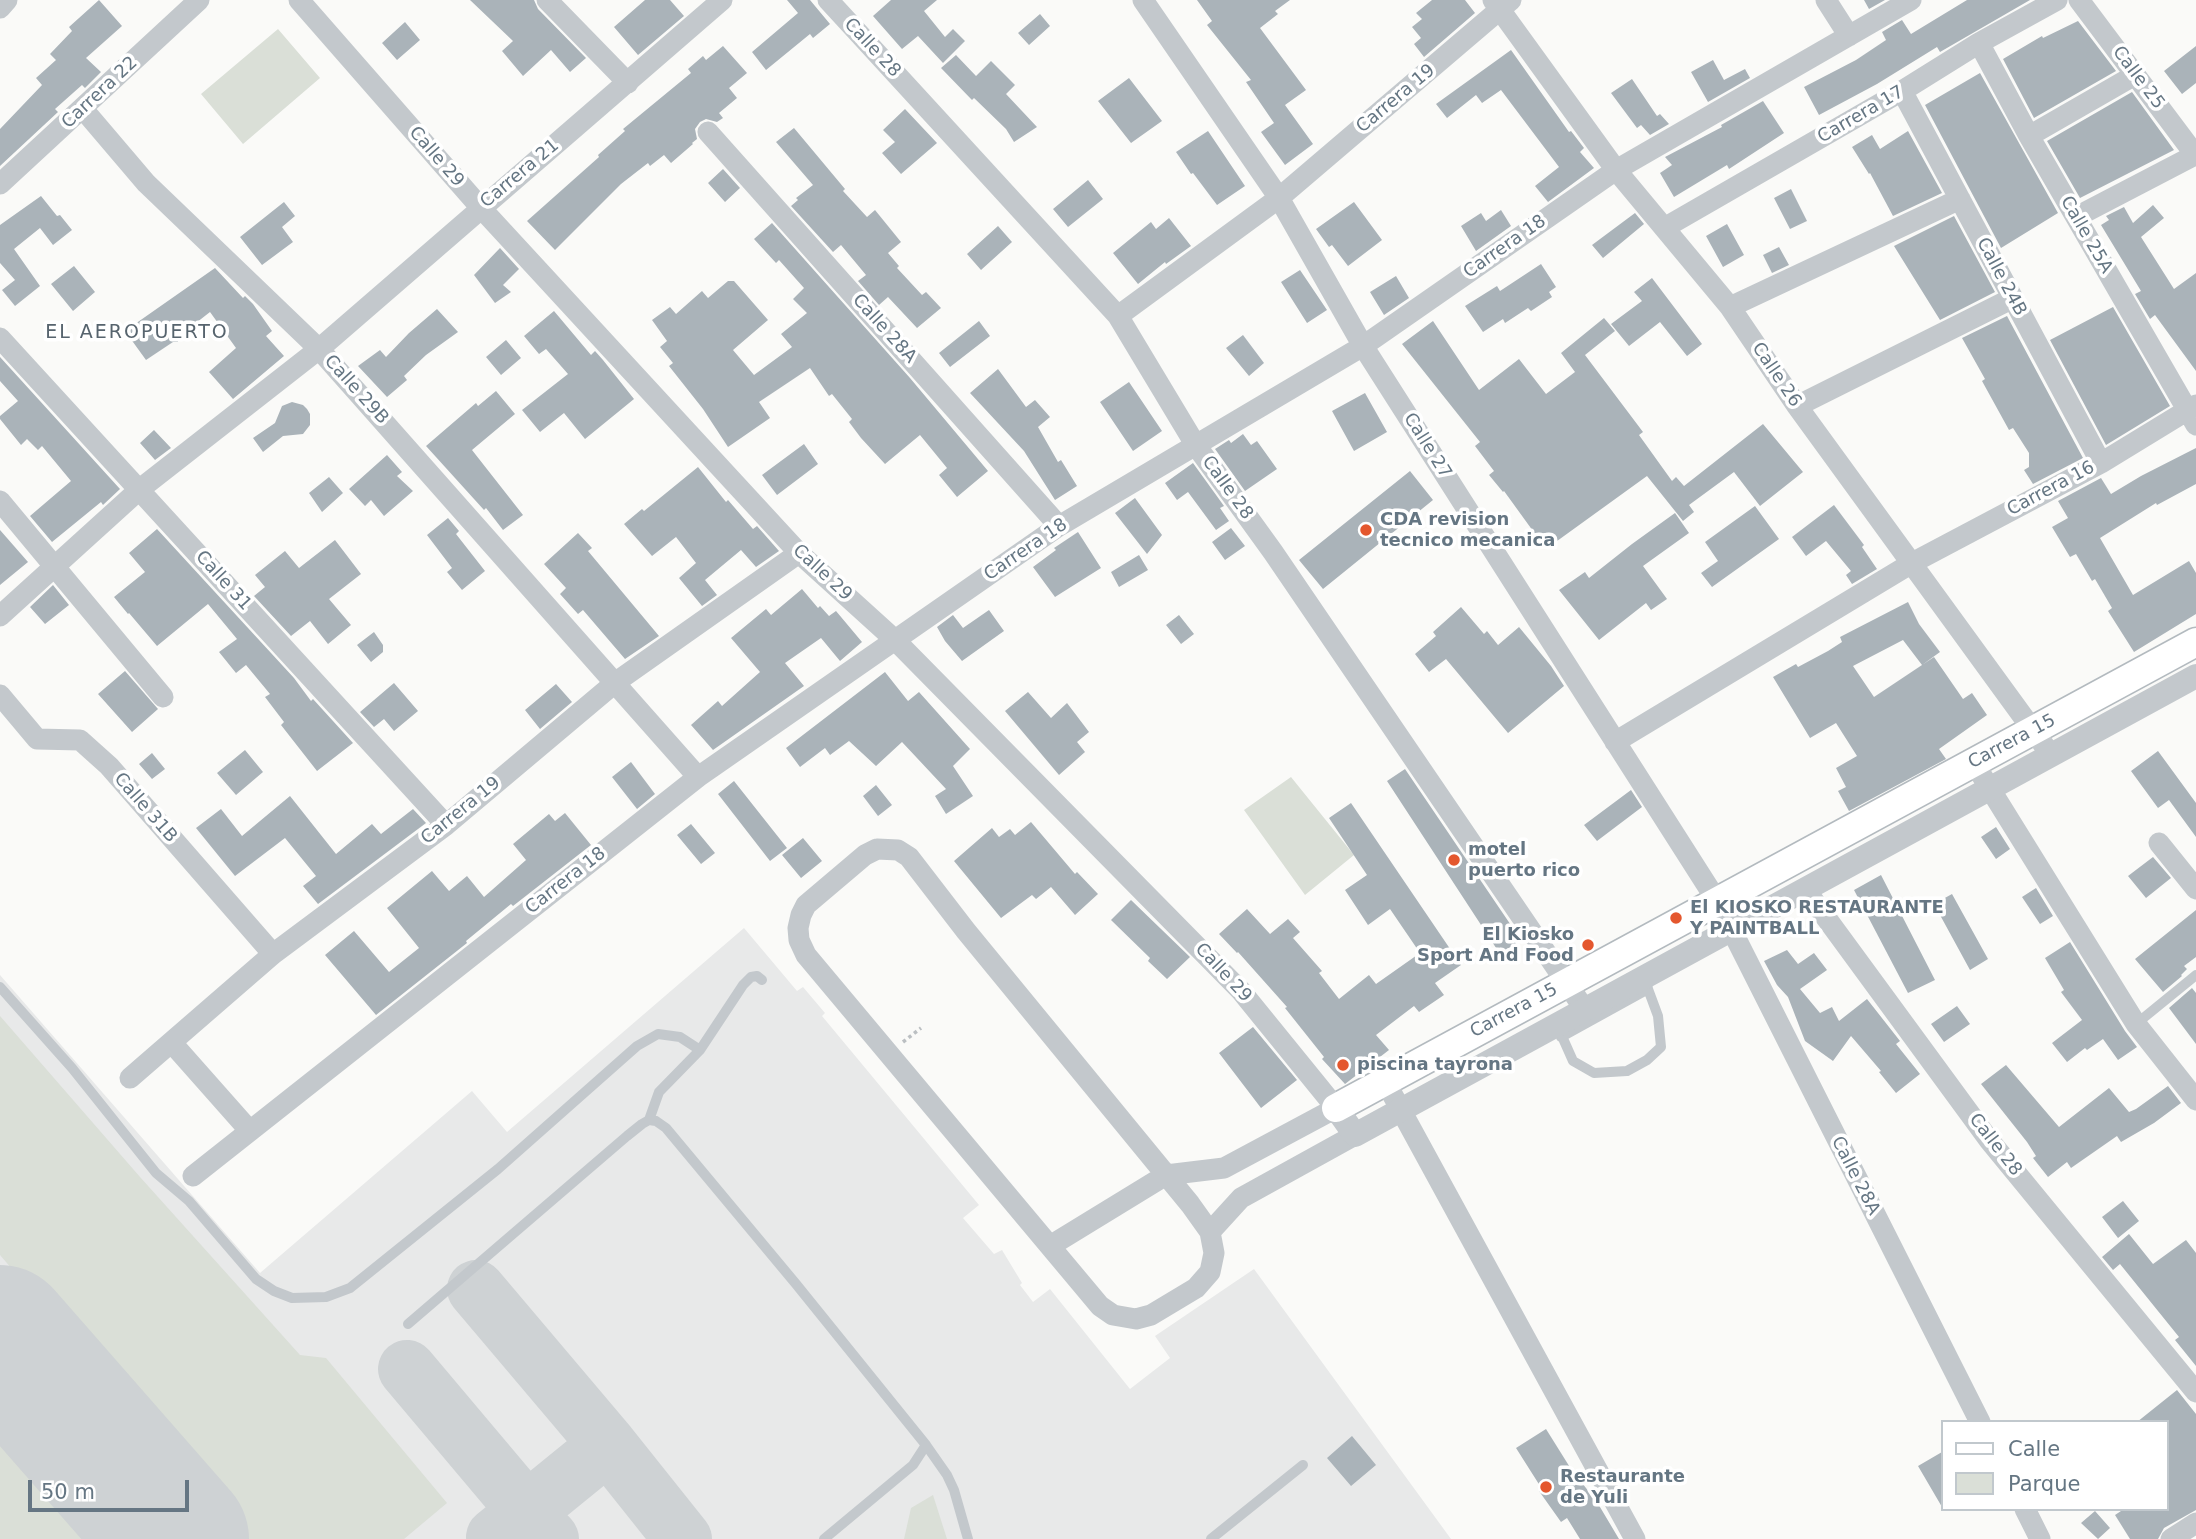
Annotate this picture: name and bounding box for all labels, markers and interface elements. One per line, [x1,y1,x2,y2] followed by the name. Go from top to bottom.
[839,14,905,82] street label: Calle 28
[2107,42,2169,114] street label: Calle 25
[58,52,142,134] street label: Carrera 22
[1352,60,1440,138] street label: Carrera 19
[1814,82,1908,148] street label: Carrera 17
[404,122,468,192] street label: Calle 29
[476,135,564,213] street label: Carrera 21
[2055,193,2117,277] street label: Calle 25A
[1460,211,1550,283] street label: Carrera 18
[1971,234,2031,320] street label: Calle 24B
[847,290,921,368] street label: Calle 28A
[47,322,227,344] district label: EL AEROPUERTO
[1747,339,1805,411] street label: Calle 26
[319,351,393,429] street label: Calle 29B
[1398,409,1456,483] street label: Calle 27
[1197,452,1257,524] street label: Calle 28
[2004,457,2098,521] street label: Carrera 16
[1380,509,1555,552] place label: CDA revision tecnico mecanica
[980,514,1072,586] street label: Carrera 18
[1358,522,1374,538] marker: CDA revision tecnico mecanica
[788,540,856,606] street label: Calle 29
[190,547,256,615] street label: Calle 31
[1965,710,2059,774] street label: Carrera 15
[109,769,181,847] street label: Calle 31B
[417,772,505,850] street label: Carrera 19
[1468,839,1580,882] place label: motel puerto rico
[522,843,610,919] street label: Carrera 18
[1446,852,1462,868] marker: motel puerto rico
[1690,897,1944,940] place label: El KIOSKO RESTAURANTE Y PAINTBALL
[1668,910,1684,926] marker: El KIOSKO RESTAURANTE Y PAINTBALL
[1417,924,1574,967] place label: El Kiosko Sport And Food
[1580,937,1596,953] marker: El Kiosko Sport And Food
[1190,939,1256,1007] street label: Calle 29
[1467,979,1561,1043] street label: Carrera 15
[1357,1054,1513,1076] place label: piscina tayrona
[1335,1057,1351,1073] marker: piscina tayrona
[1964,1109,2026,1181] street label: Calle 28
[1826,1133,1884,1219] street label: Calle 28A
[1940,1420,2168,1511] legend
[2008,1437,2060,1461] text: Calle
[32,1466,192,1510] scale bar
[1560,1466,1685,1508] place label: Restaurante de Yuli
[2008,1472,2080,1496] text: Parque
[1538,1479,1554,1495] marker: Restaurante de Yuli
[41,1480,95,1504] text: 50 m

